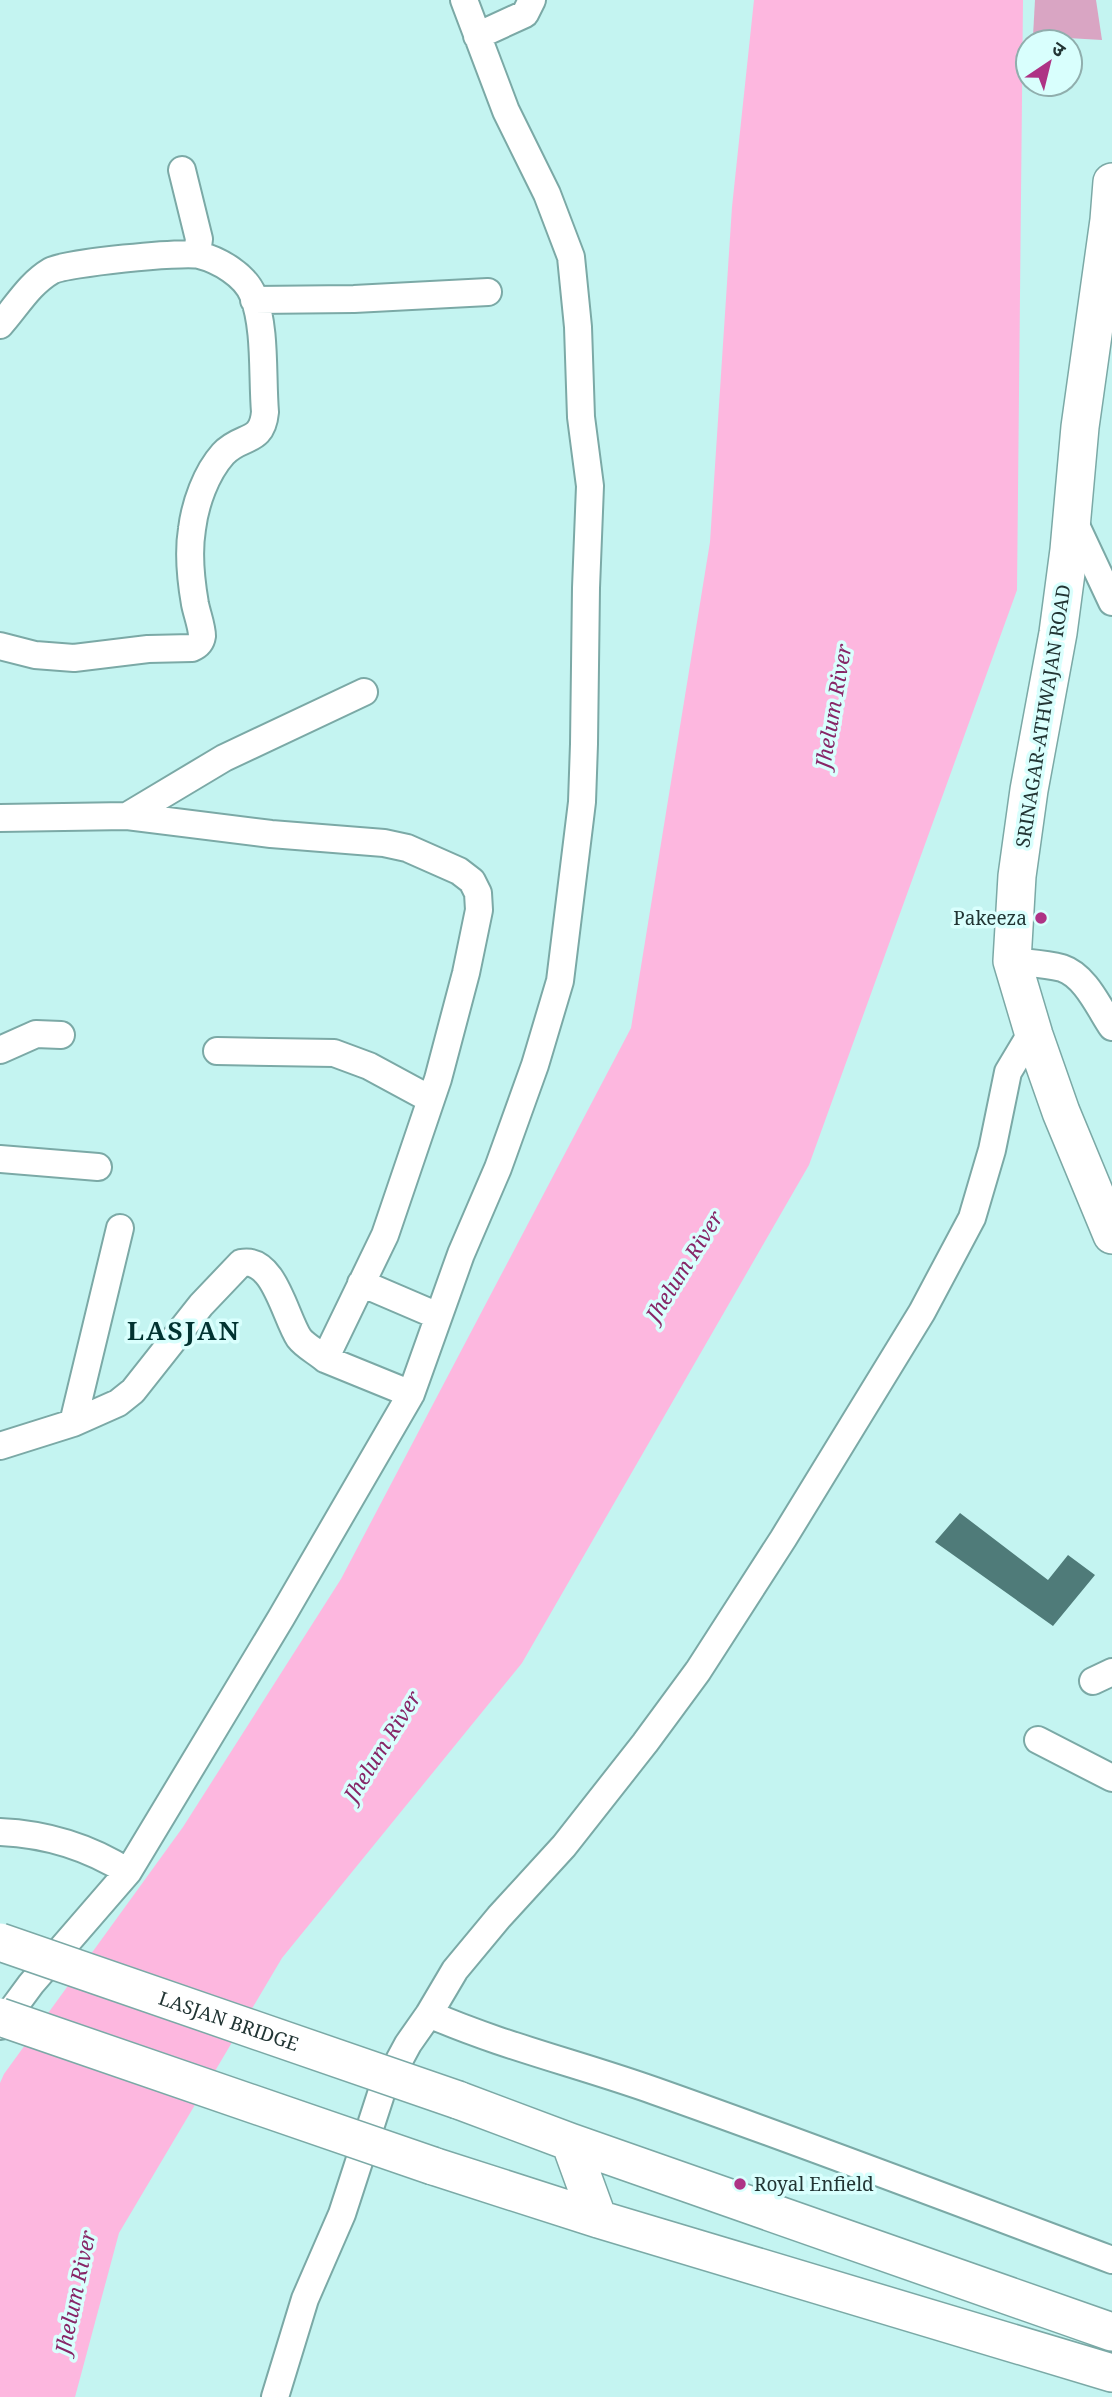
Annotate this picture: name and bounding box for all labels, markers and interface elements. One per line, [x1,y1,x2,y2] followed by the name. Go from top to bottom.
[1014,28,1084,98] north arrow
[1047,35,1071,63] text: उ
[1009,583,1077,849] street label: SRINAGAR-ATHWAJAN ROAD
[808,642,858,774] water label: Jhelum River
[953,905,1027,931] place label: Pakeeza
[1033,910,1049,926] marker: Pakeeza
[637,1205,729,1330] water label: Jhelum River
[127,1312,241,1348] district label: LASJAN
[335,1685,427,1810] water label: Jhelum River
[155,1985,302,2057] street label: LASJAN BRIDGE
[754,2171,874,2197] place label: Royal Enfield
[732,2176,748,2192] marker: Royal Enfield
[47,2228,102,2360] water label: Jhelum River

